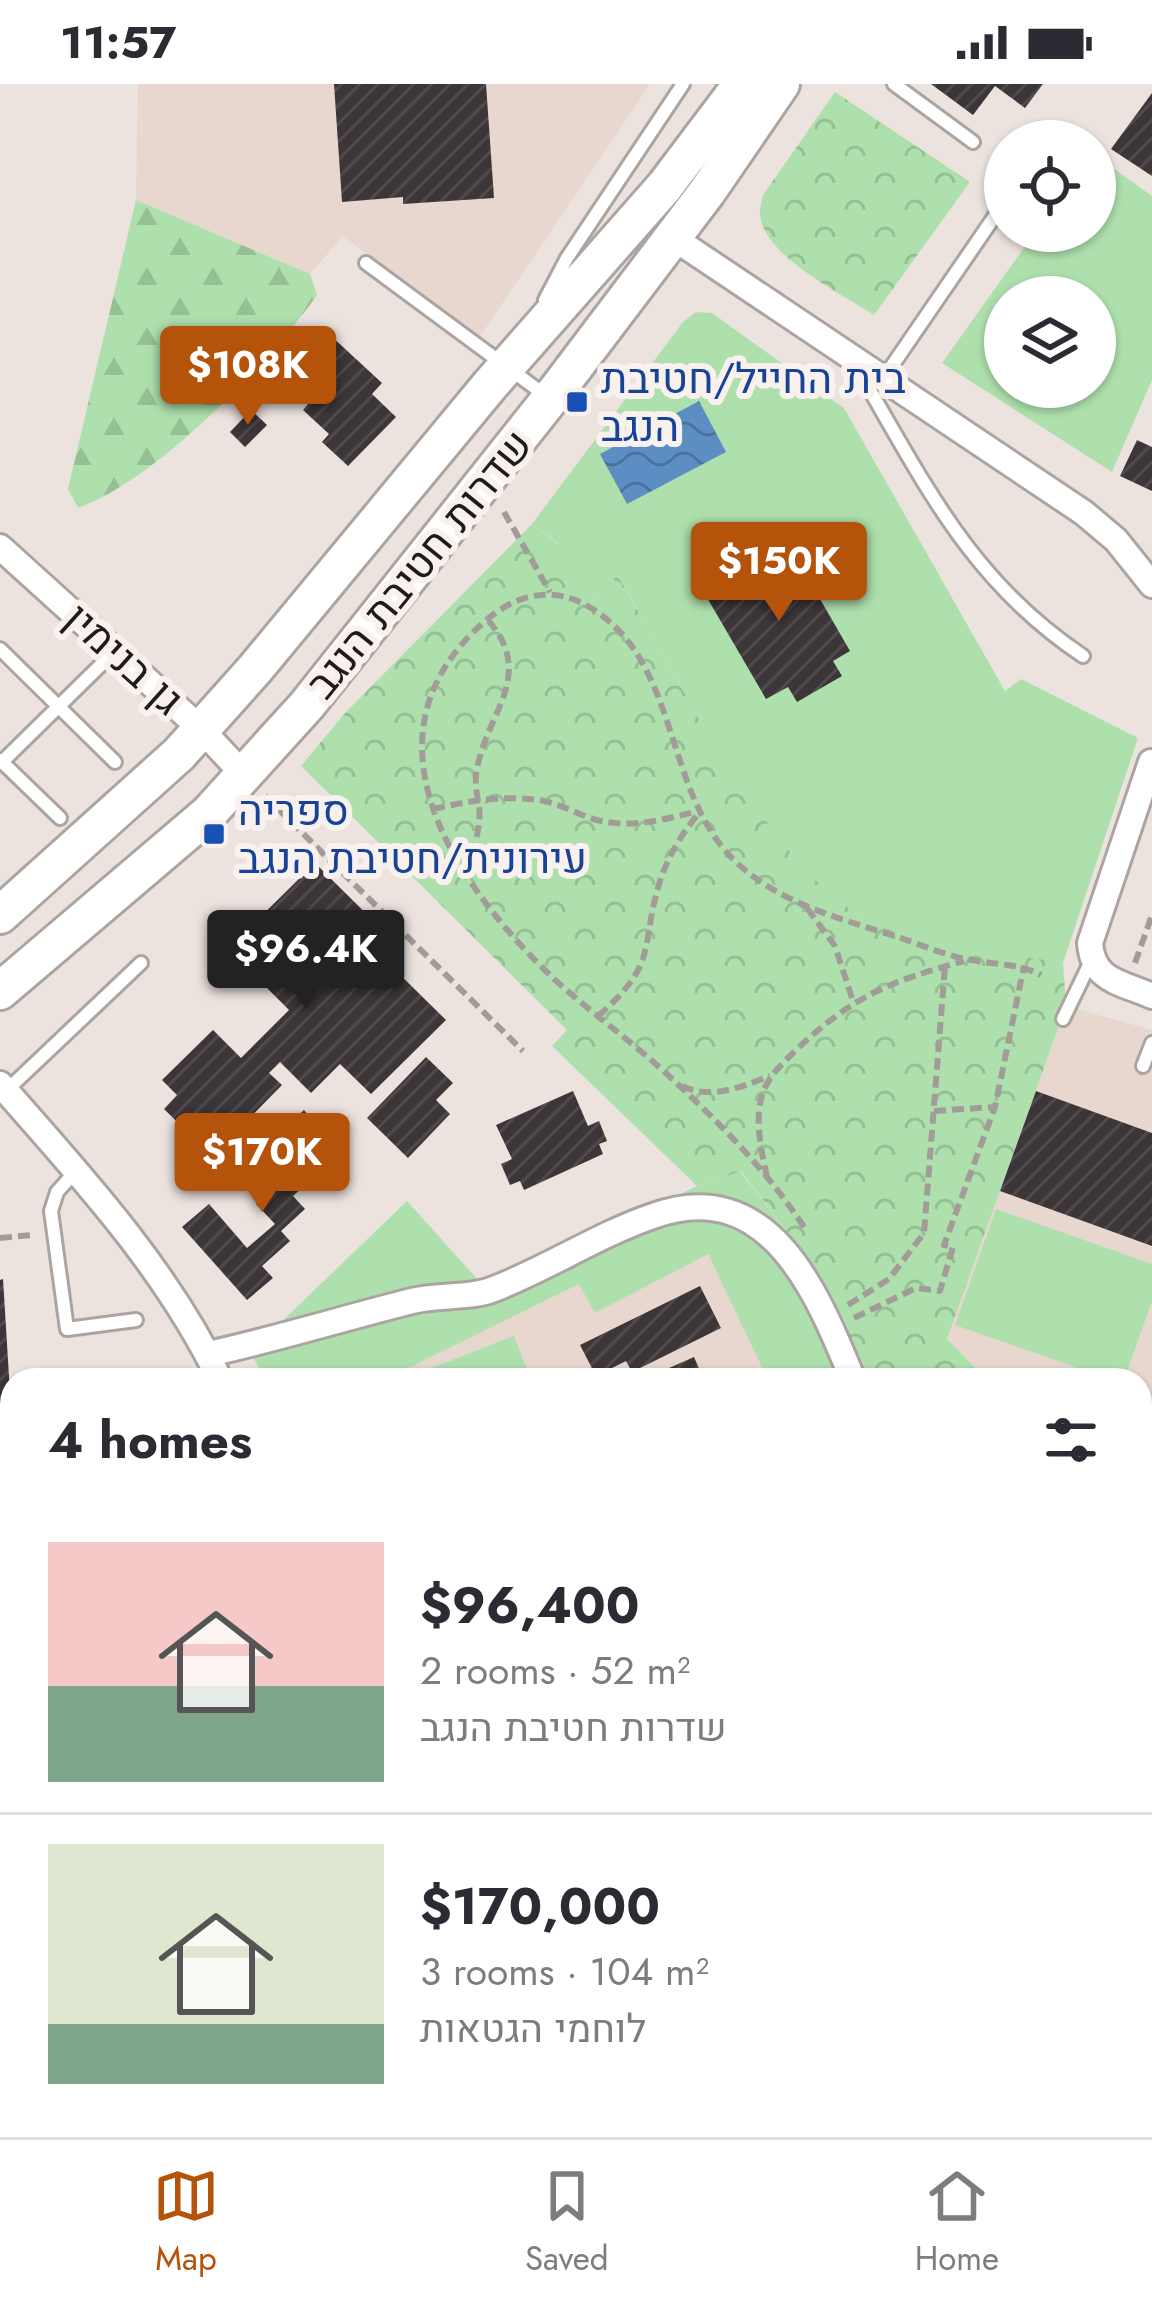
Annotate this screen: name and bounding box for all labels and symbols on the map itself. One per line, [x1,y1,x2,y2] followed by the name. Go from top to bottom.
[164,326,332,428] pin: $108K
[601,348,906,457] place label: בית החייל/חטיבת הנגב
[564,389,590,415] marker: בית החייל/חטיבת הנגב
[291,416,547,712] street label: שדרות חטיבת הנגב
[695,522,863,624] pin: $150K
[51,589,197,729] street label: גן בנימין
[238,780,587,889] place label: ספריה עירונית/חטיבת הנגב
[201,821,227,847] marker: ספריה עירונית/חטיבת הנגב
[208,910,404,1012] pin: $96.4K
[178,1113,346,1215] pin: $170K

